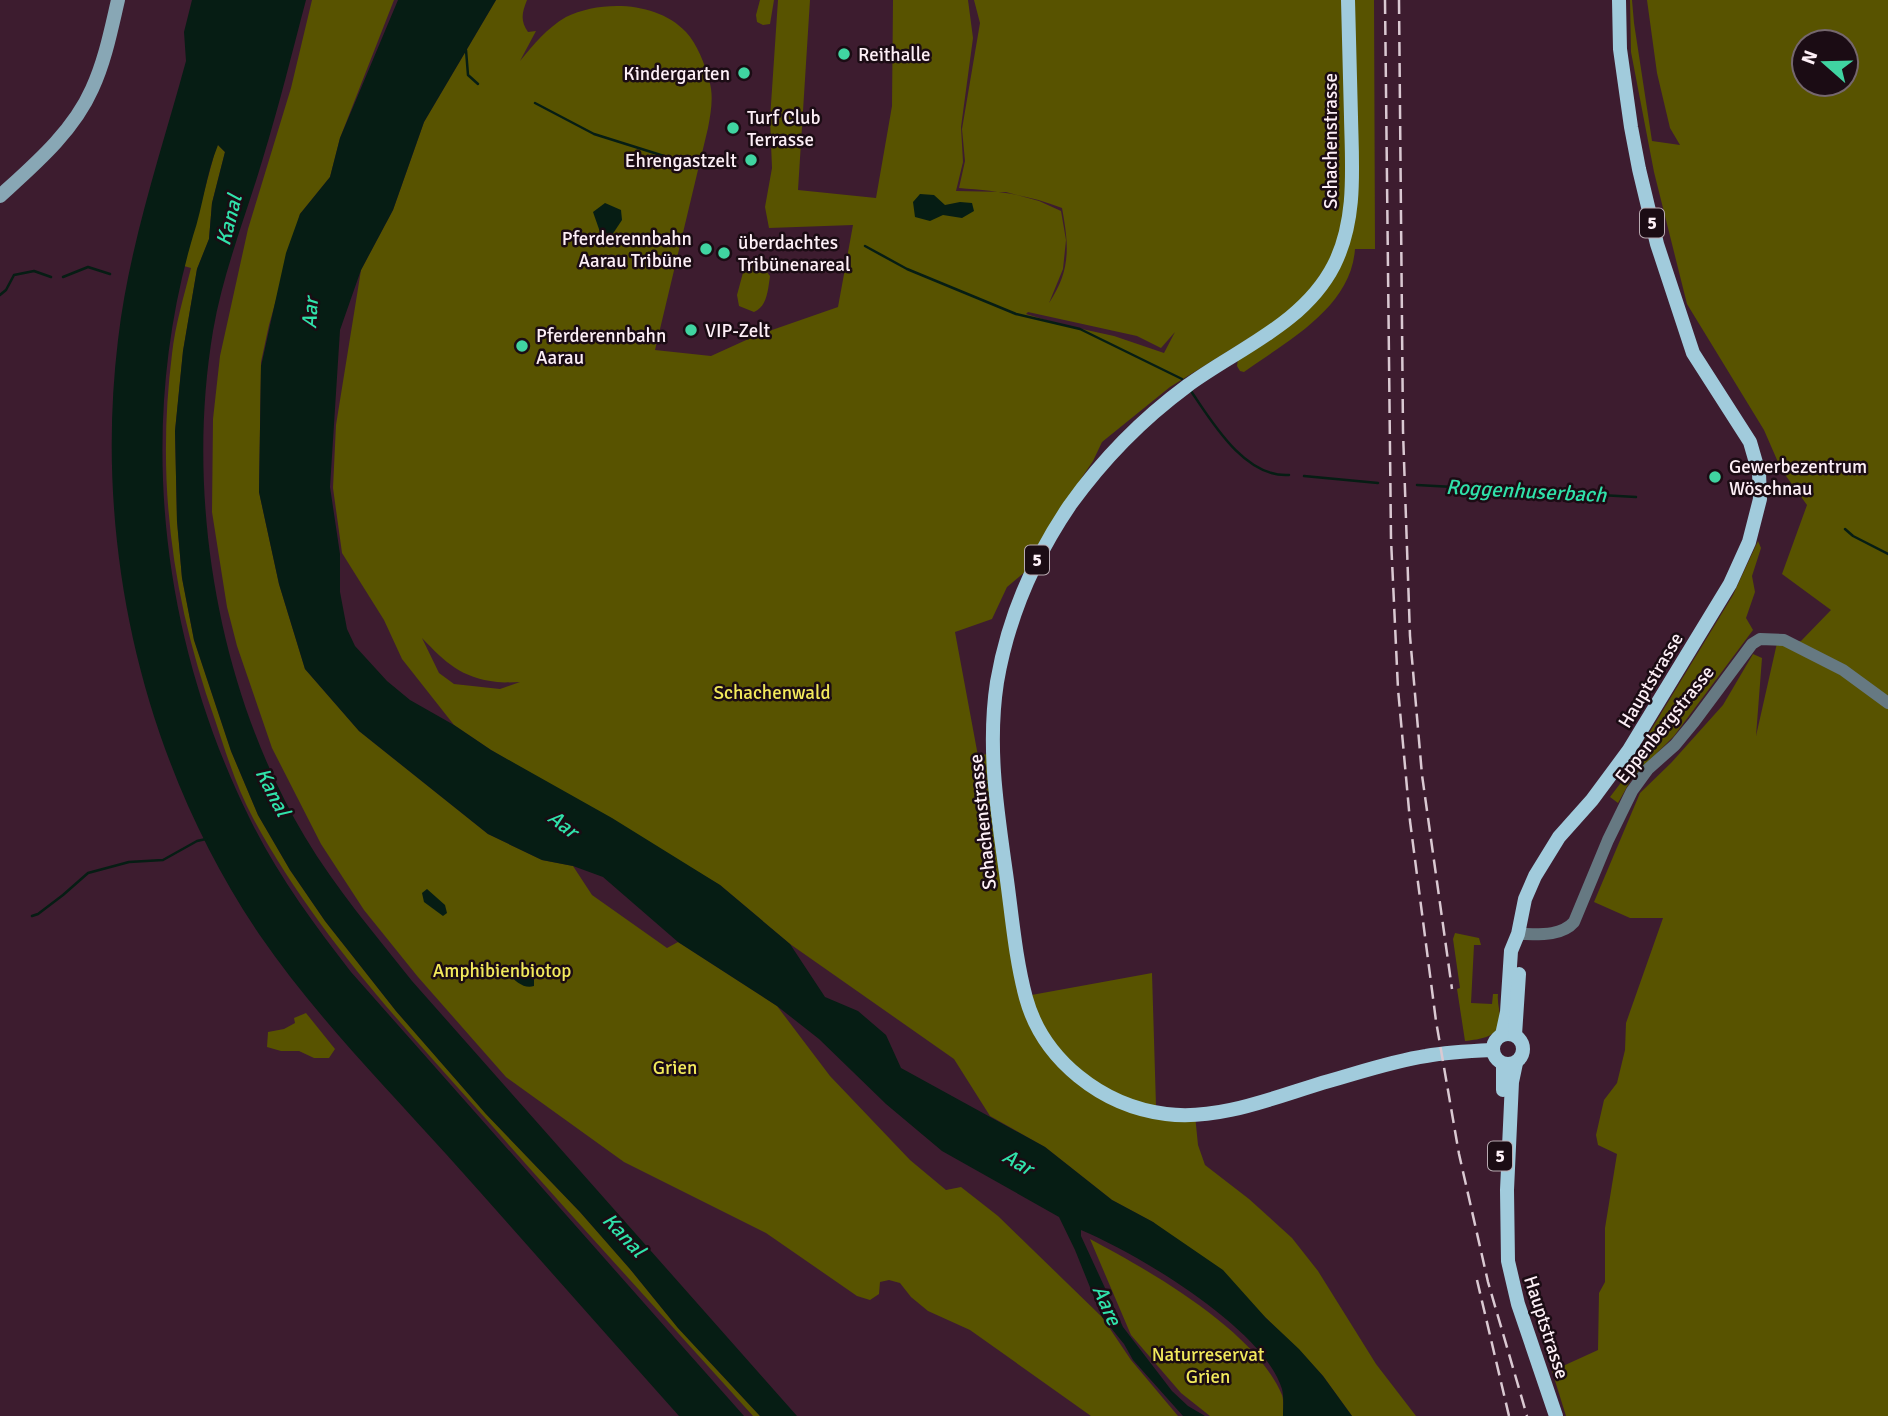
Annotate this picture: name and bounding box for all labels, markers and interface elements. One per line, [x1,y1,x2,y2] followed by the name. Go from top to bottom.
[1790,28,1860,98] north arrow
[858,43,931,67] place label: Reithalle
[836,46,852,62] marker: Reithalle
[1796,47,1824,68] text: N
[623,62,730,86] place label: Kindergarten
[736,65,752,81] marker: Kindergarten
[1319,73,1343,209] street label: Schachenstrasse
[747,106,821,152] place label: Turf Club Terrasse
[725,120,741,136] marker: Turf Club Terrasse
[625,149,737,173] place label: Ehrengastzelt
[743,152,759,168] marker: Ehrengastzelt
[210,190,248,248] water label: Kanal
[1640,208,1664,238] road number: 5
[562,227,692,273] place label: Pferderennbahn Aarau Tribüne
[738,231,851,277] place label: überdachtes Tribünenareal
[698,241,714,257] marker: Pferderennbahn Aarau Tribüne
[716,245,732,261] marker: überdachtes Tribünenareal
[296,293,324,329] water label: Aar
[705,319,771,343] place label: VIP-Zelt
[683,322,699,338] marker: VIP-Zelt
[536,324,666,370] place label: Pferderennbahn Aarau
[514,338,530,354] marker: Pferderennbahn Aarau
[1729,455,1867,501] place label: Gewerbezentrum Wöschnau
[1707,469,1723,485] marker: Gewerbezentrum Wöschnau
[1445,474,1607,508] water label: Roggenhuserbach
[1025,546,1049,574] road number: 5
[1613,628,1689,733] street label: Hauptstrasse
[1610,661,1720,788] street label: Eppenbergstrasse
[713,681,831,705] park label: Schachenwald
[964,753,1002,891] street label: Schachenstrasse
[250,763,297,822] water label: Kanal
[543,804,586,846] water label: Aar
[433,959,571,983] park label: Amphibienbiotop
[653,1056,697,1080] park label: Grien
[1488,1142,1512,1170] road number: 5
[998,1143,1041,1183] water label: Aar
[597,1207,652,1264] water label: Kanal
[1518,1273,1574,1382] street label: Hauptstrasse
[1087,1281,1128,1331] water label: Aare
[1152,1343,1265,1389] park label: Naturreservat Grien

